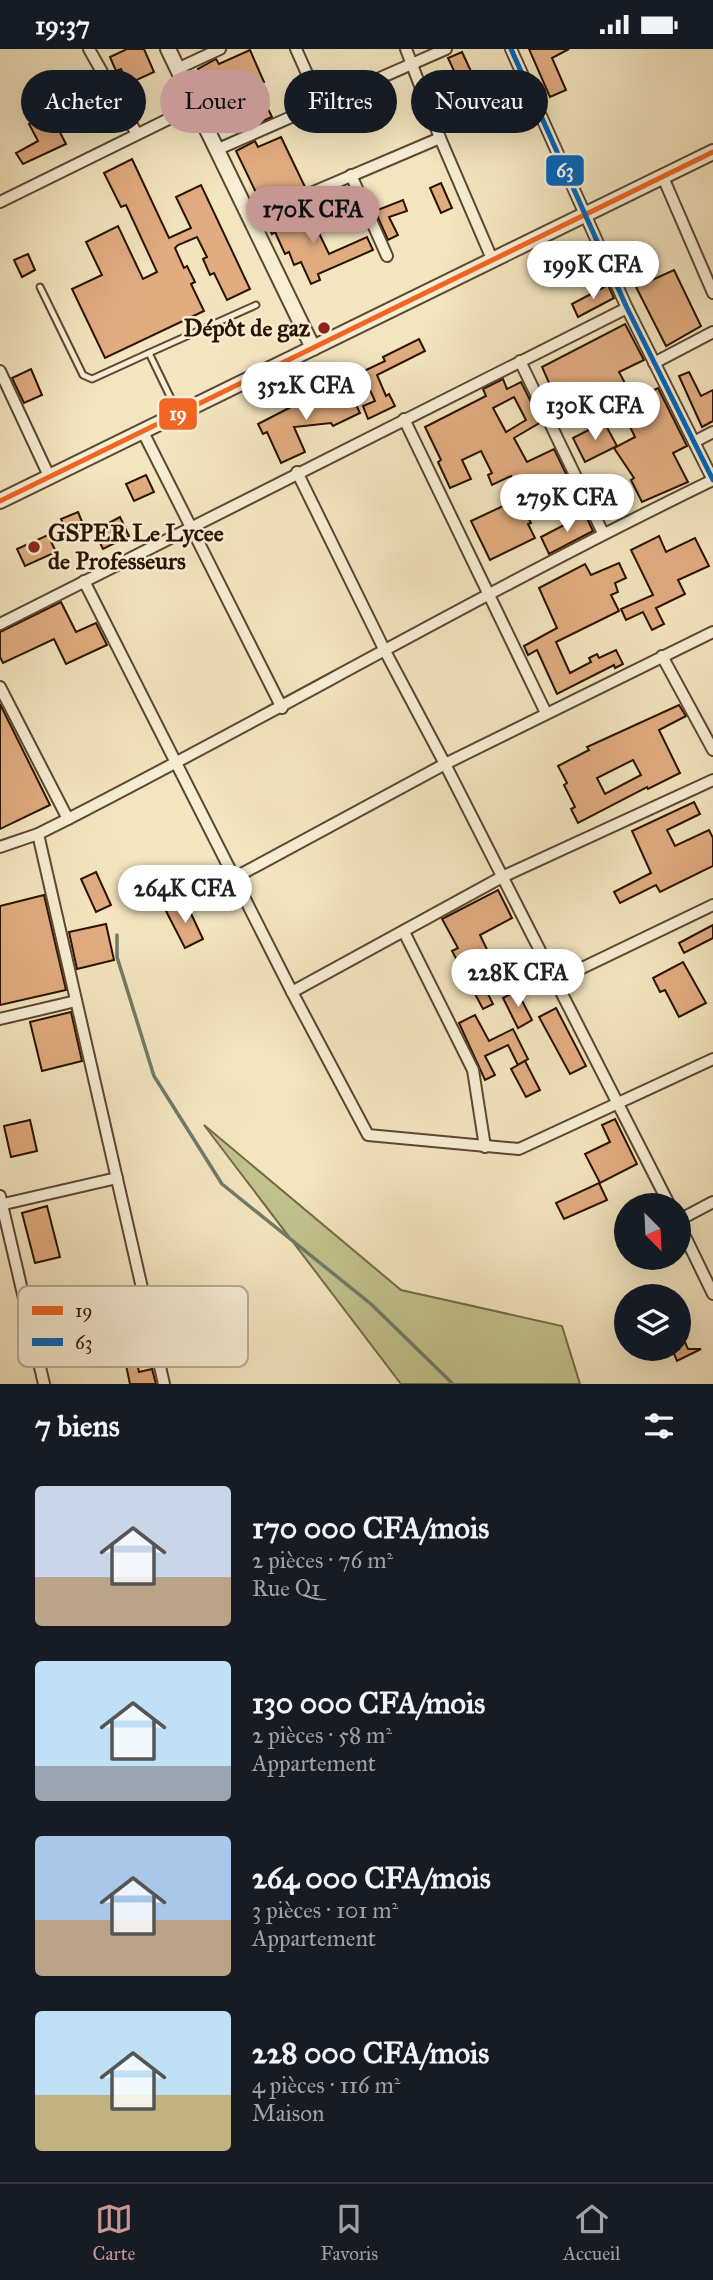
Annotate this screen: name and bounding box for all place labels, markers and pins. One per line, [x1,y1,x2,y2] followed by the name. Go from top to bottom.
[241,187,385,246] pin: 170K CFA
[521,241,665,301] pin: 199K CFA
[183,313,311,343] place label: Dépôt de gaz
[316,320,332,336] marker: Dépôt de gaz
[234,363,378,422] pin: 352K CFA
[523,383,667,442] pin: 130K CFA
[495,475,639,534] pin: 279K CFA
[48,518,224,576] place label: GSPER Le Lycee de Professeurs
[26,539,42,555] marker: GSPER Le Lycee de Professeurs
[113,865,257,925] pin: 264K CFA
[446,949,590,1009] pin: 228K CFA

